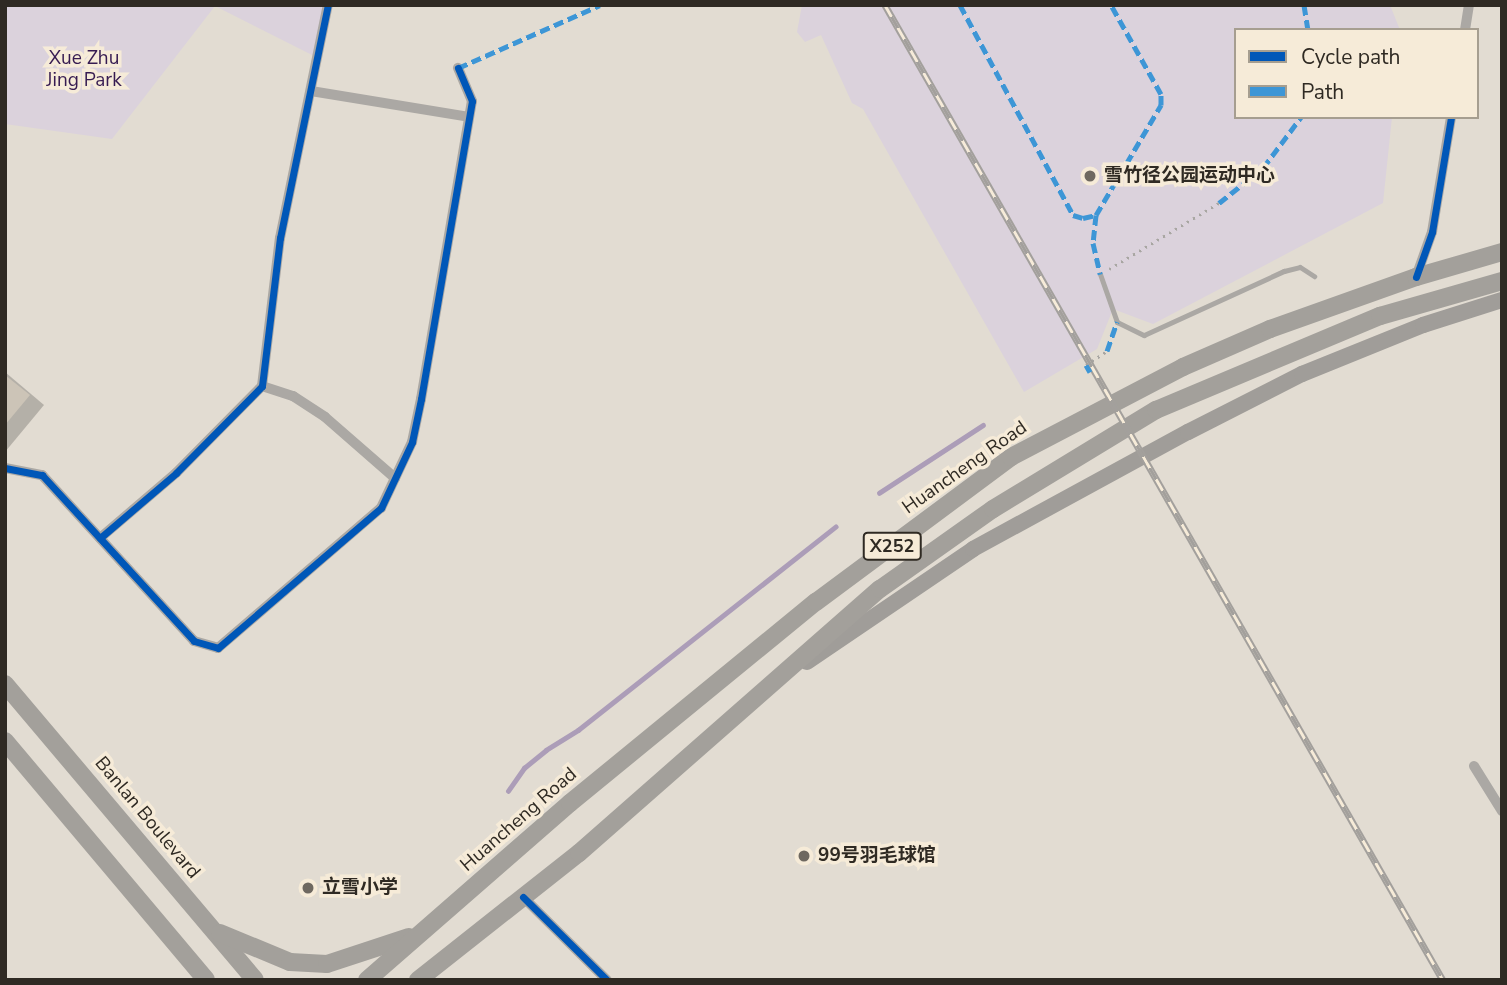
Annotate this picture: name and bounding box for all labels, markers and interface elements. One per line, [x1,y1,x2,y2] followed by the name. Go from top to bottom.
[1234,28,1479,119] legend
[1301,43,1400,71] text: Cycle path
[46,48,122,92] park label: Xue Zhu Jing Park
[1301,78,1344,106] text: Path
[1104,165,1275,187] place label: 雪竹径公园运动中心
[1082,168,1098,184] marker: 雪竹径公园运动中心
[898,417,1032,519] street label: Huancheng Road
[862,532,922,560] road number: X252
[89,752,205,884] street label: Banlan Boulevard
[456,763,582,877] street label: Huancheng Road
[818,845,936,867] place label: 99号羽毛球馆
[796,848,812,864] marker: 99号羽毛球馆
[322,877,398,899] place label: 立雪小学
[300,880,316,896] marker: 立雪小学

